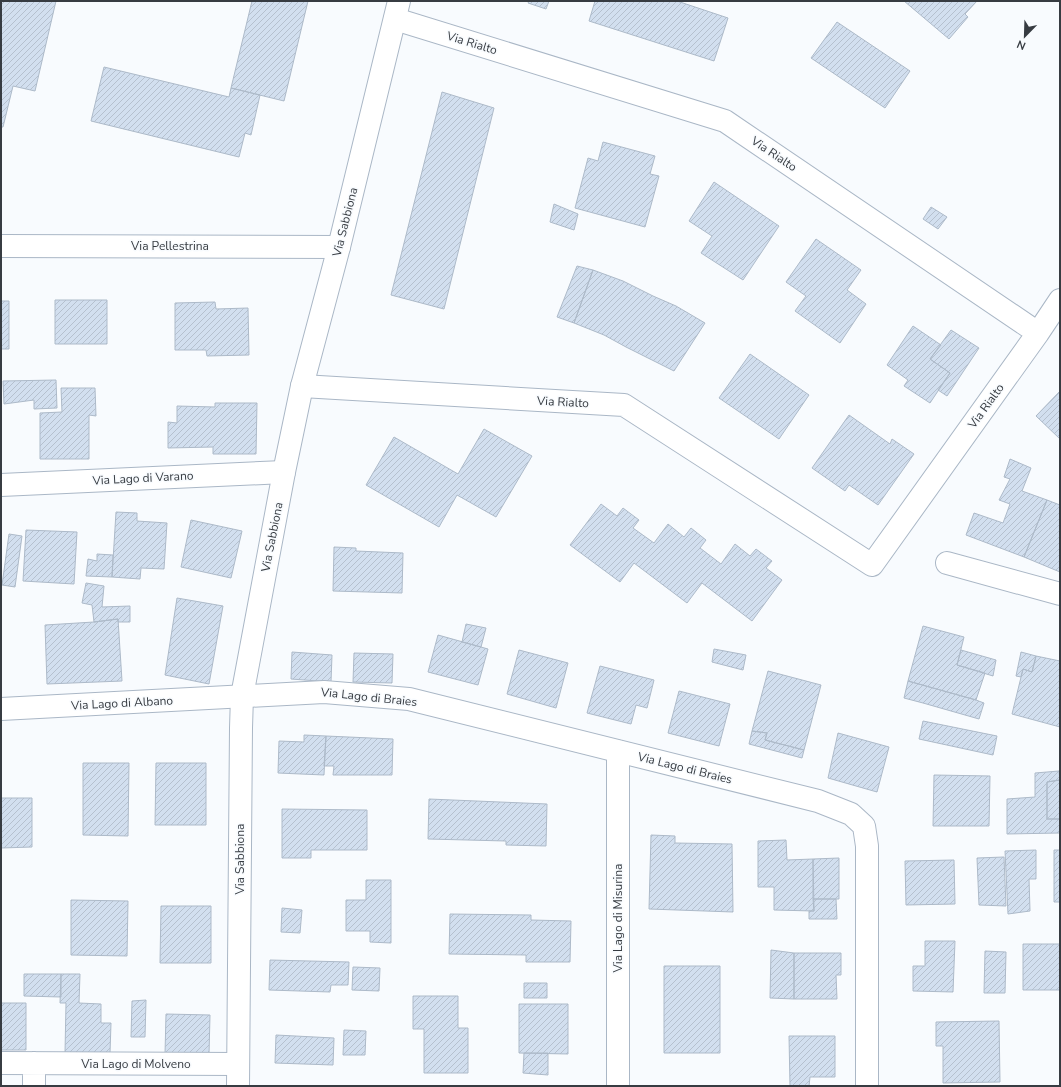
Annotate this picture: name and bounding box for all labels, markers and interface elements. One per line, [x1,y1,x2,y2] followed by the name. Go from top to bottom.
[1005,16,1045,56] north arrow
[444,27,499,58] street label: Via Rialto
[1015,36,1028,53] text: N
[747,132,800,175] street label: Via Rialto
[328,186,361,259] street label: Via Sabbiona
[130,238,209,254] street label: Via Pellestrina
[964,380,1008,433] street label: Via Rialto
[536,393,590,411] street label: Via Rialto
[91,467,194,489] street label: Via Lago di Varano
[257,501,287,574] street label: Via Sabbiona
[319,684,418,710] street label: Via Lago di Braies
[70,692,174,714] street label: Via Lago di Albano
[635,748,734,788] street label: Via Lago di Braies
[232,824,248,895] street label: Via Sabbiona
[610,864,626,973] street label: Via Lago di Misurina
[80,1056,191,1072] street label: Via Lago di Molveno

